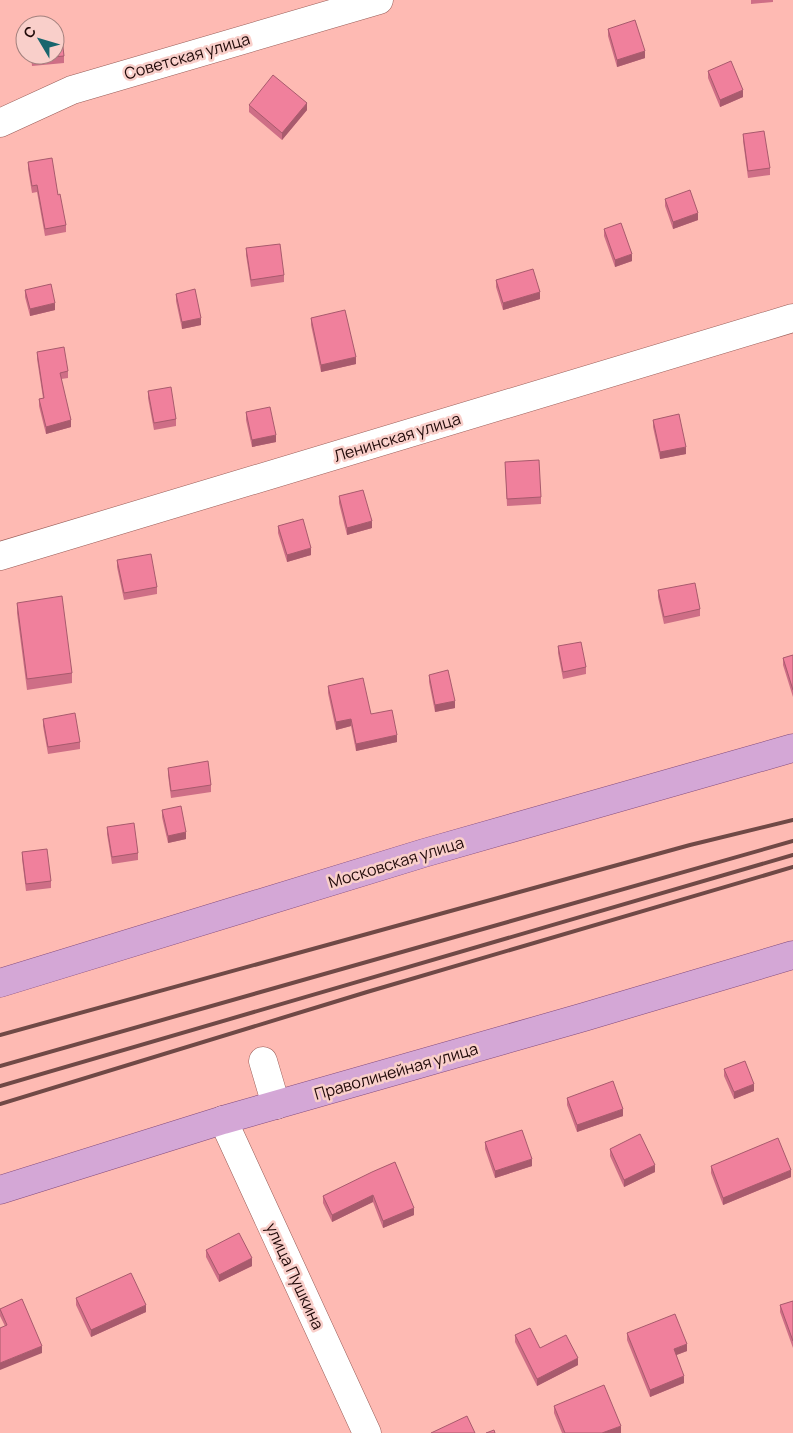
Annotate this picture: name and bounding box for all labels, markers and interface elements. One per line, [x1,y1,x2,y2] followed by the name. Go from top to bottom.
[15,15,65,65] north arrow
[19,22,40,42] text: С
[122,28,252,84] street label: Советская улица
[331,407,463,467] street label: Ленинская улица
[326,831,466,893] street label: Московская улица
[312,1037,480,1105] street label: Праволинейная улица
[261,1219,329,1333] street label: улица Пушкина

